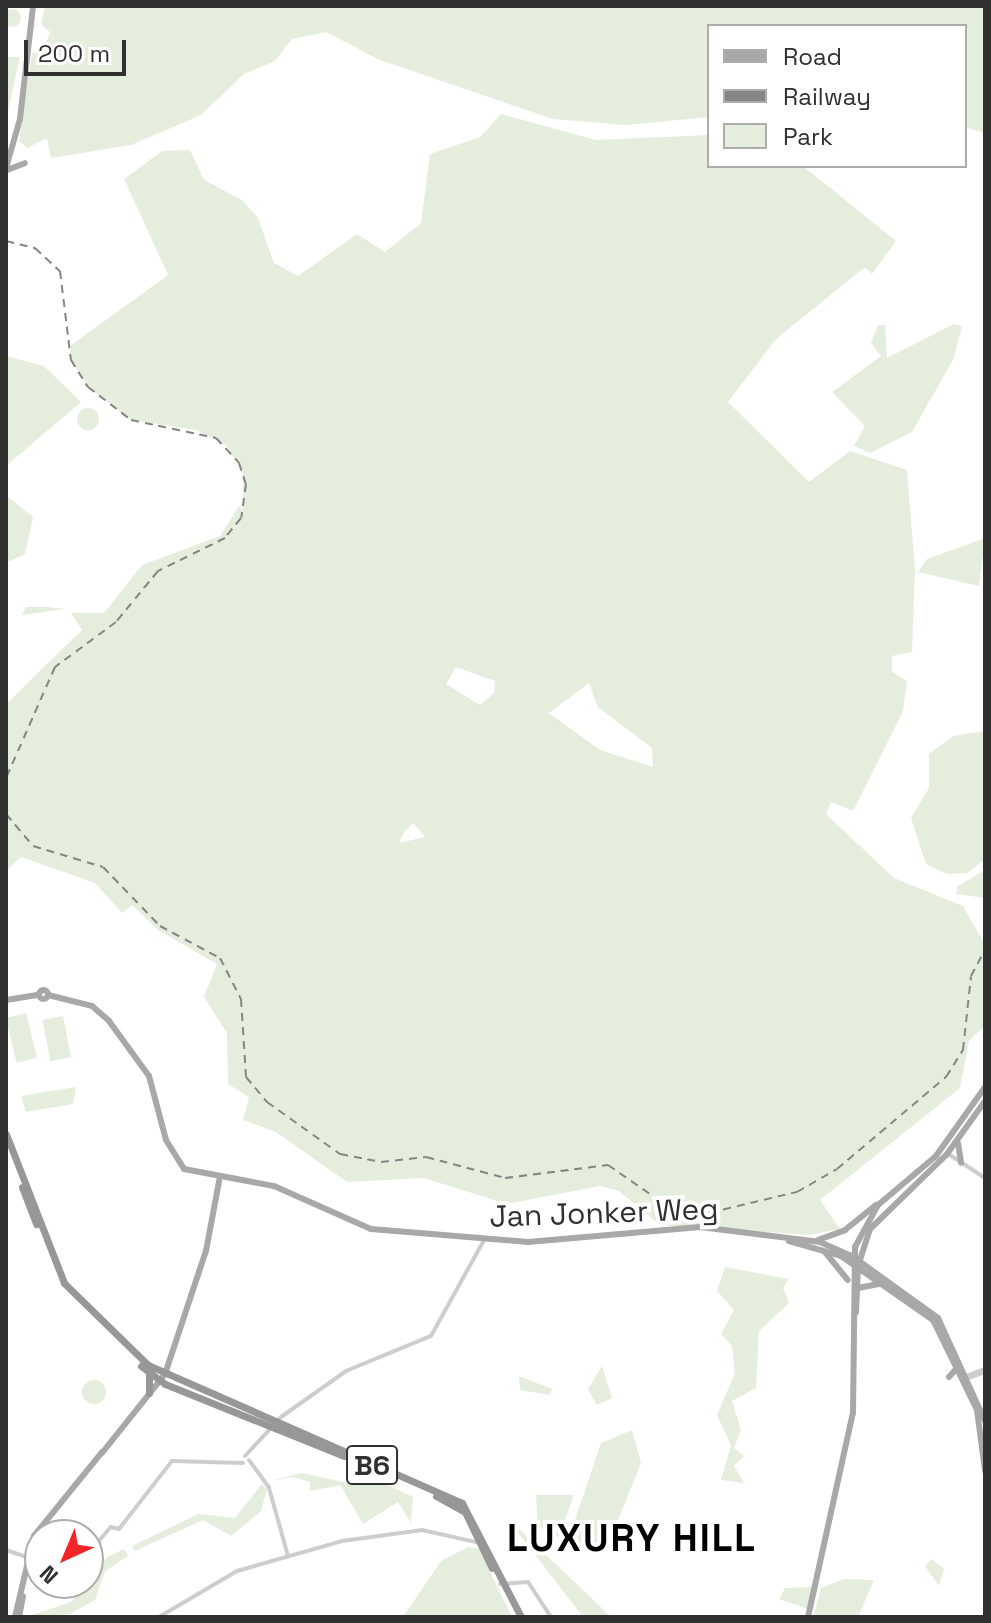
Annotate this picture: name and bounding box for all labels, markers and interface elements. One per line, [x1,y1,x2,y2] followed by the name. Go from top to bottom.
[28,24,130,74] scale bar
[707,24,967,168] legend
[38,38,110,69] text: 200 m
[783,41,842,72] text: Road
[783,81,871,112] text: Railway
[783,121,833,152] text: Park
[489,1191,719,1235] street label: Jan Jonker Weg
[346,1441,398,1489] road number: B6
[507,1516,757,1562] district label: LUXURY HILL
[24,1519,104,1599] north arrow
[34,1560,64,1590] text: N

